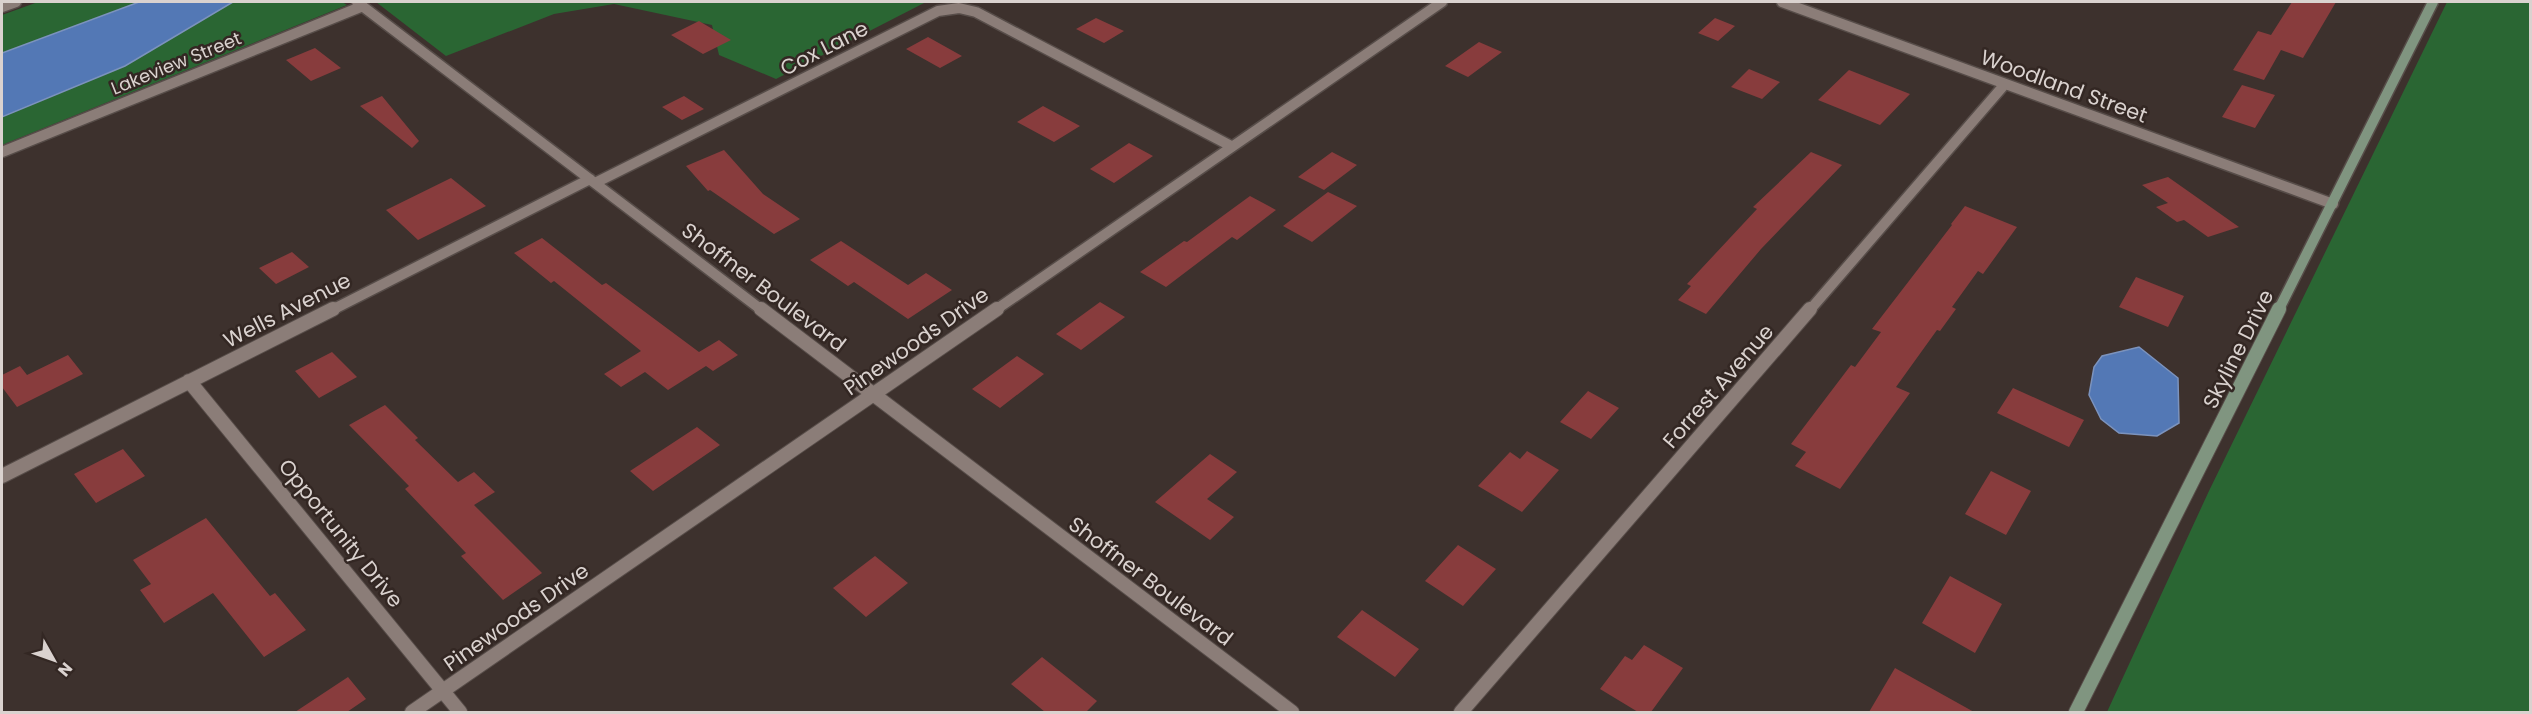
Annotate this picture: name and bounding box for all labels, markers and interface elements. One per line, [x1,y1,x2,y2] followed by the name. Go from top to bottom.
[775,14,873,82] street label: Cox Lane
[107,25,245,101] street label: Lakeview Street
[1977,42,2151,130] street label: Woodland Street
[676,216,852,358] street label: Shoffner Boulevard
[218,265,356,355] street label: Wells Avenue
[838,280,994,402] street label: Pinewoods Drive
[2196,284,2280,414] street label: Skyline Drive
[1656,318,1780,454] street label: Forrest Avenue
[272,453,410,613] street label: Opportunity Drive
[1063,510,1239,652] street label: Shoffner Boulevard
[438,556,594,678] street label: Pinewoods Drive
[24,630,84,690] north arrow
[52,657,78,681] text: N

